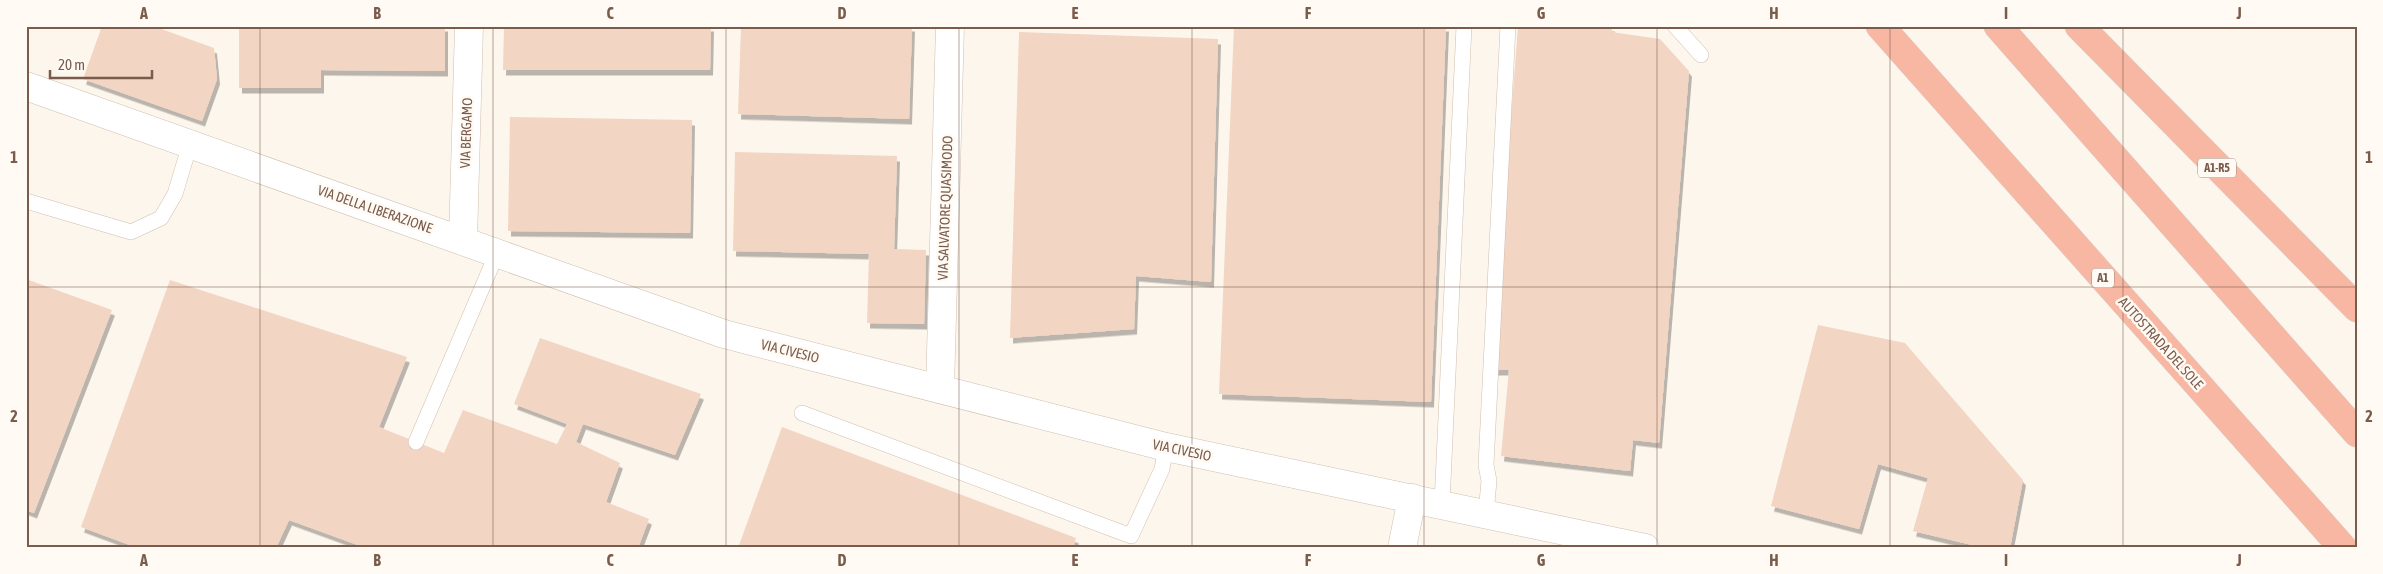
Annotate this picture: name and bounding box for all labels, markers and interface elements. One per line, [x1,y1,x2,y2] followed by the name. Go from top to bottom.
[139,4,148,22] text: A
[373,4,381,22] text: B
[606,4,614,22] text: C
[838,4,847,22] text: D
[1072,4,1079,22] text: E
[1305,4,1312,22] text: F
[1537,4,1546,22] text: G
[1769,4,1779,22] text: H
[2004,4,2008,22] text: I
[2235,4,2242,22] text: J
[50,48,152,80] scale bar
[58,56,85,73] text: 20 m
[457,97,475,169] street label: VIA BERGAMO
[934,135,956,281] street label: VIA SALVATORE QUASIMODO
[10,148,18,166] text: 1
[2365,148,2373,166] text: 1
[2198,158,2236,178] road number: A1-R5
[316,182,435,236] street label: VIA DELLA LIBERAZIONE
[2092,268,2114,288] road number: A1
[2115,294,2207,392] street label: AUTOSTRADA DEL SOLE
[759,336,821,366] street label: VIA CIVESIO
[10,407,18,425] text: 2
[2365,407,2373,425] text: 2
[1151,436,1213,464] street label: VIA CIVESIO
[139,551,148,569] text: A
[373,551,381,569] text: B
[606,551,614,569] text: C
[838,551,847,569] text: D
[1072,551,1079,569] text: E
[1305,551,1312,569] text: F
[1537,551,1546,569] text: G
[1769,551,1779,569] text: H
[2004,551,2008,569] text: I
[2235,551,2242,569] text: J

